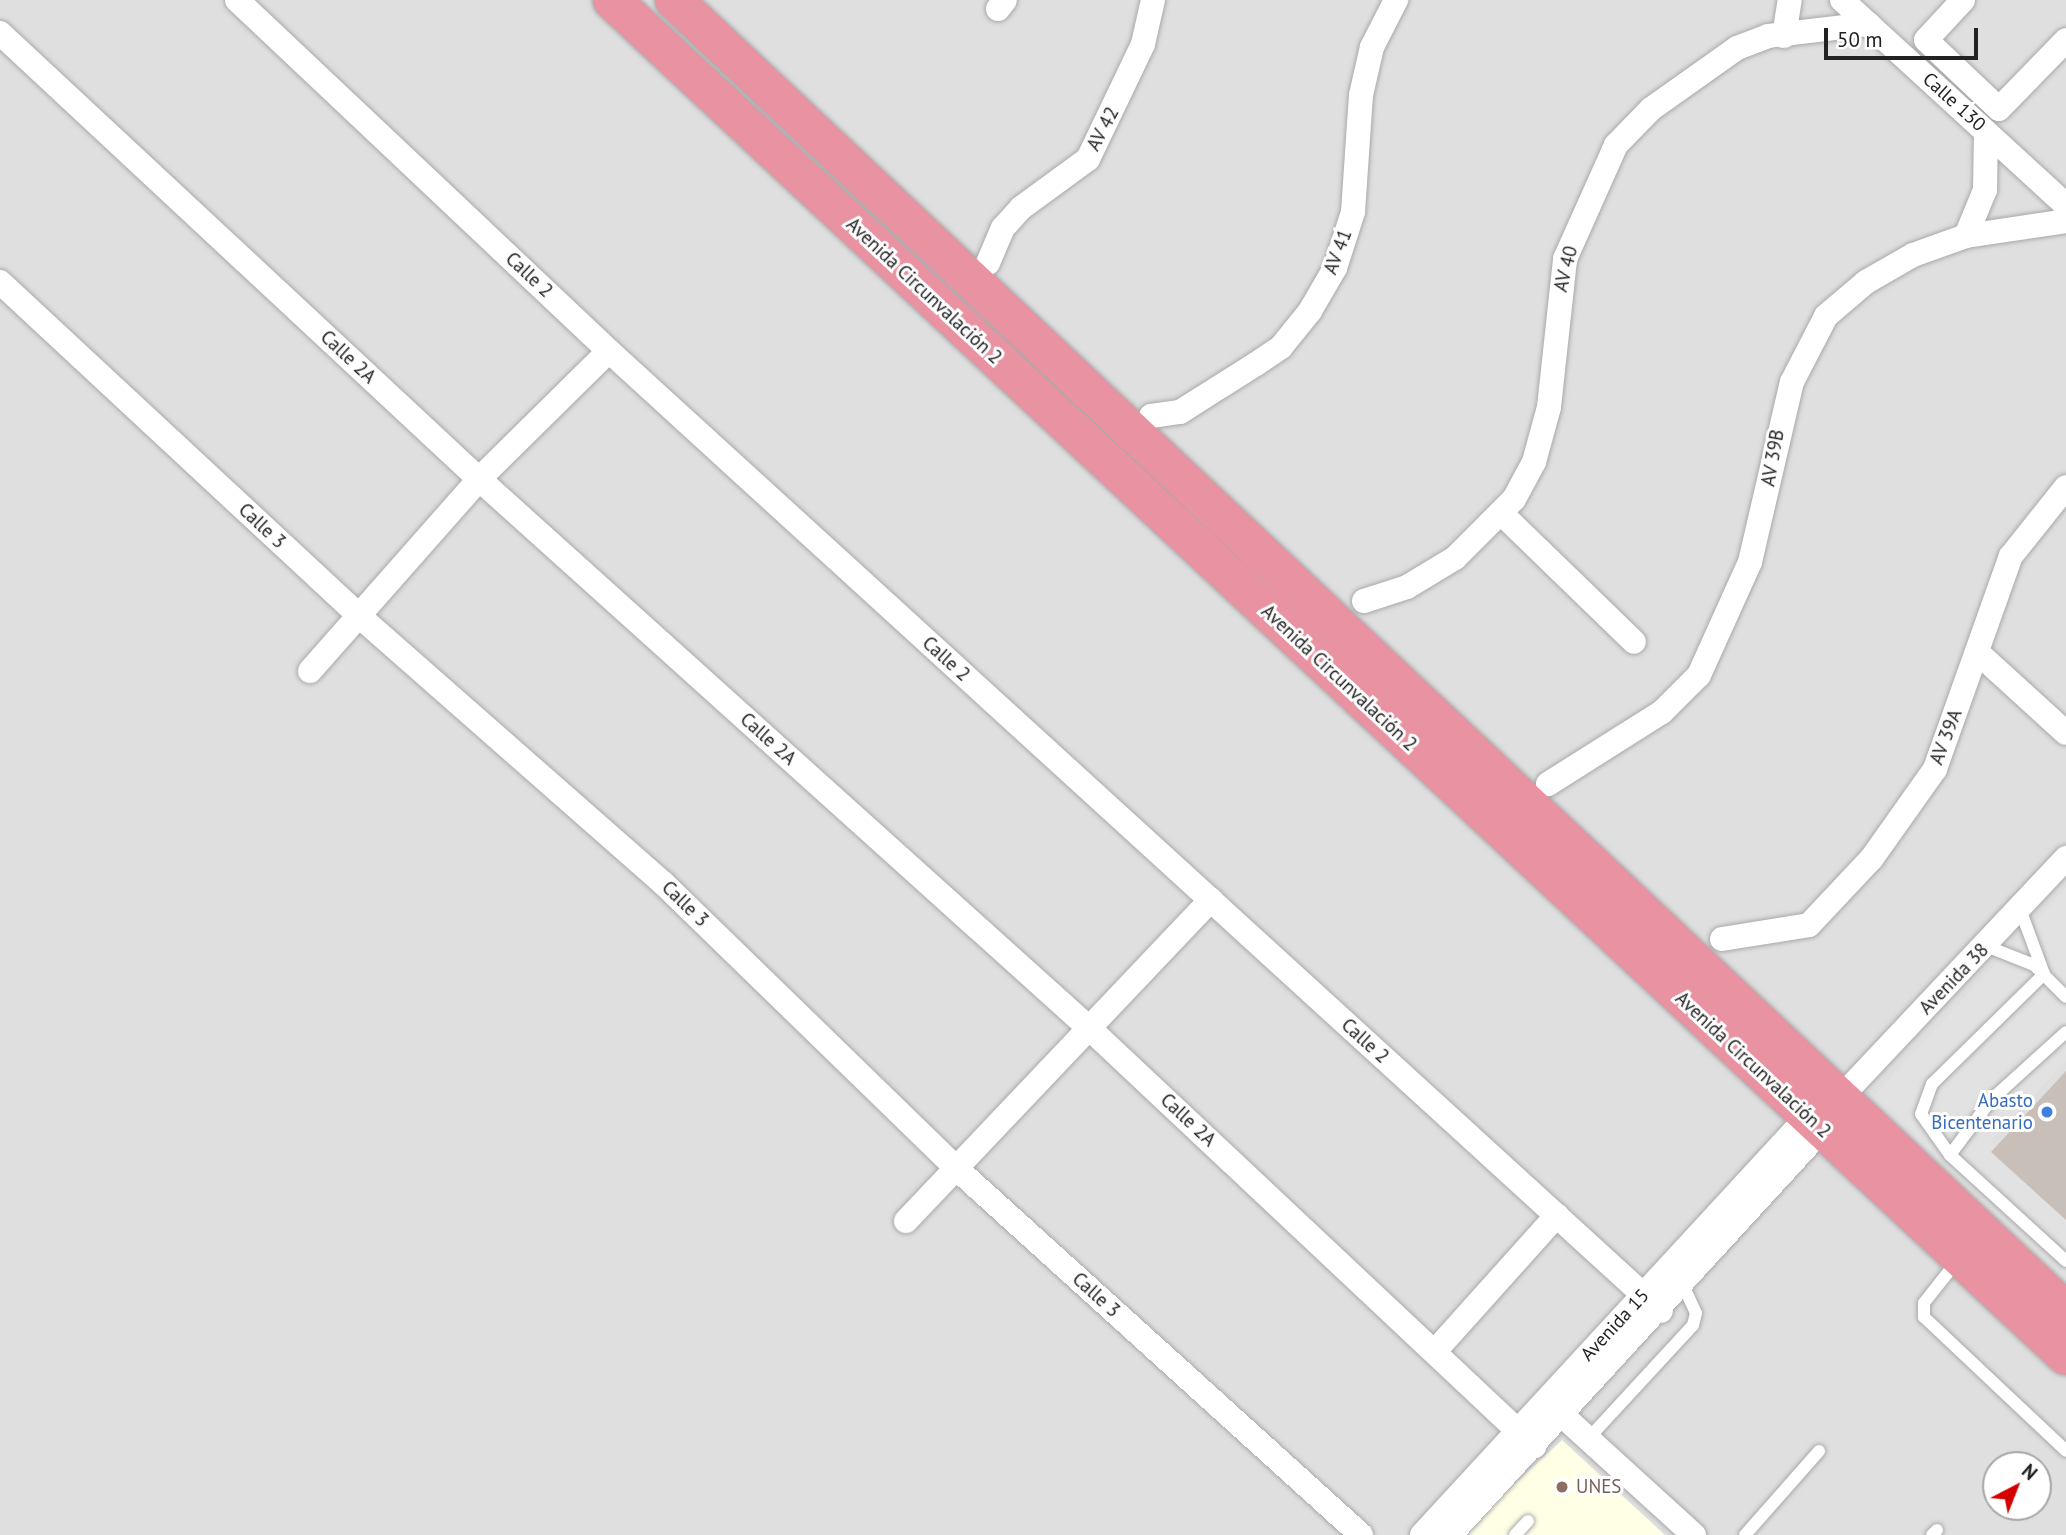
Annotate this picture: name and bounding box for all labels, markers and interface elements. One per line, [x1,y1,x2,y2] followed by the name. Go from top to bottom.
[1828,14,1982,58] scale bar
[1837,26,1883,53] text: 50 m
[1918,68,1990,136] street label: Calle 130
[1082,103,1124,155] street label: AV 42
[842,213,1006,369] street label: Avenida Circunvalación 2
[1319,226,1357,278] street label: AV 41
[1549,244,1583,294] street label: AV 40
[501,248,557,302] street label: Calle 2
[316,326,380,388] street label: Calle 2A
[1757,427,1789,489] street label: AV 39B
[234,499,290,553] street label: Calle 3
[1257,600,1421,756] street label: Avenida Circunvalación 2
[918,632,974,686] street label: Calle 2
[1925,706,1967,768] street label: AV 39A
[735,708,801,770] street label: Calle 2A
[657,876,713,932] street label: Calle 3
[1915,939,1993,1019] street label: Avenida 38
[1671,987,1835,1143] street label: Avenida Circunvalación 2
[1337,1014,1393,1068] street label: Calle 2
[1156,1089,1220,1151] street label: Calle 2A
[1931,1090,2033,1134] place label: Abasto Bicentenario
[2039,1104,2055,1120] marker: Abasto Bicentenario
[1068,1268,1124,1322] street label: Calle 3
[1576,1284,1654,1366] street label: Avenida 15
[1982,1451,2052,1521] north arrow
[2017,1459,2042,1485] text: N
[1576,1476,1621,1498] place label: UNES
[1554,1479,1570,1495] marker: UNES

